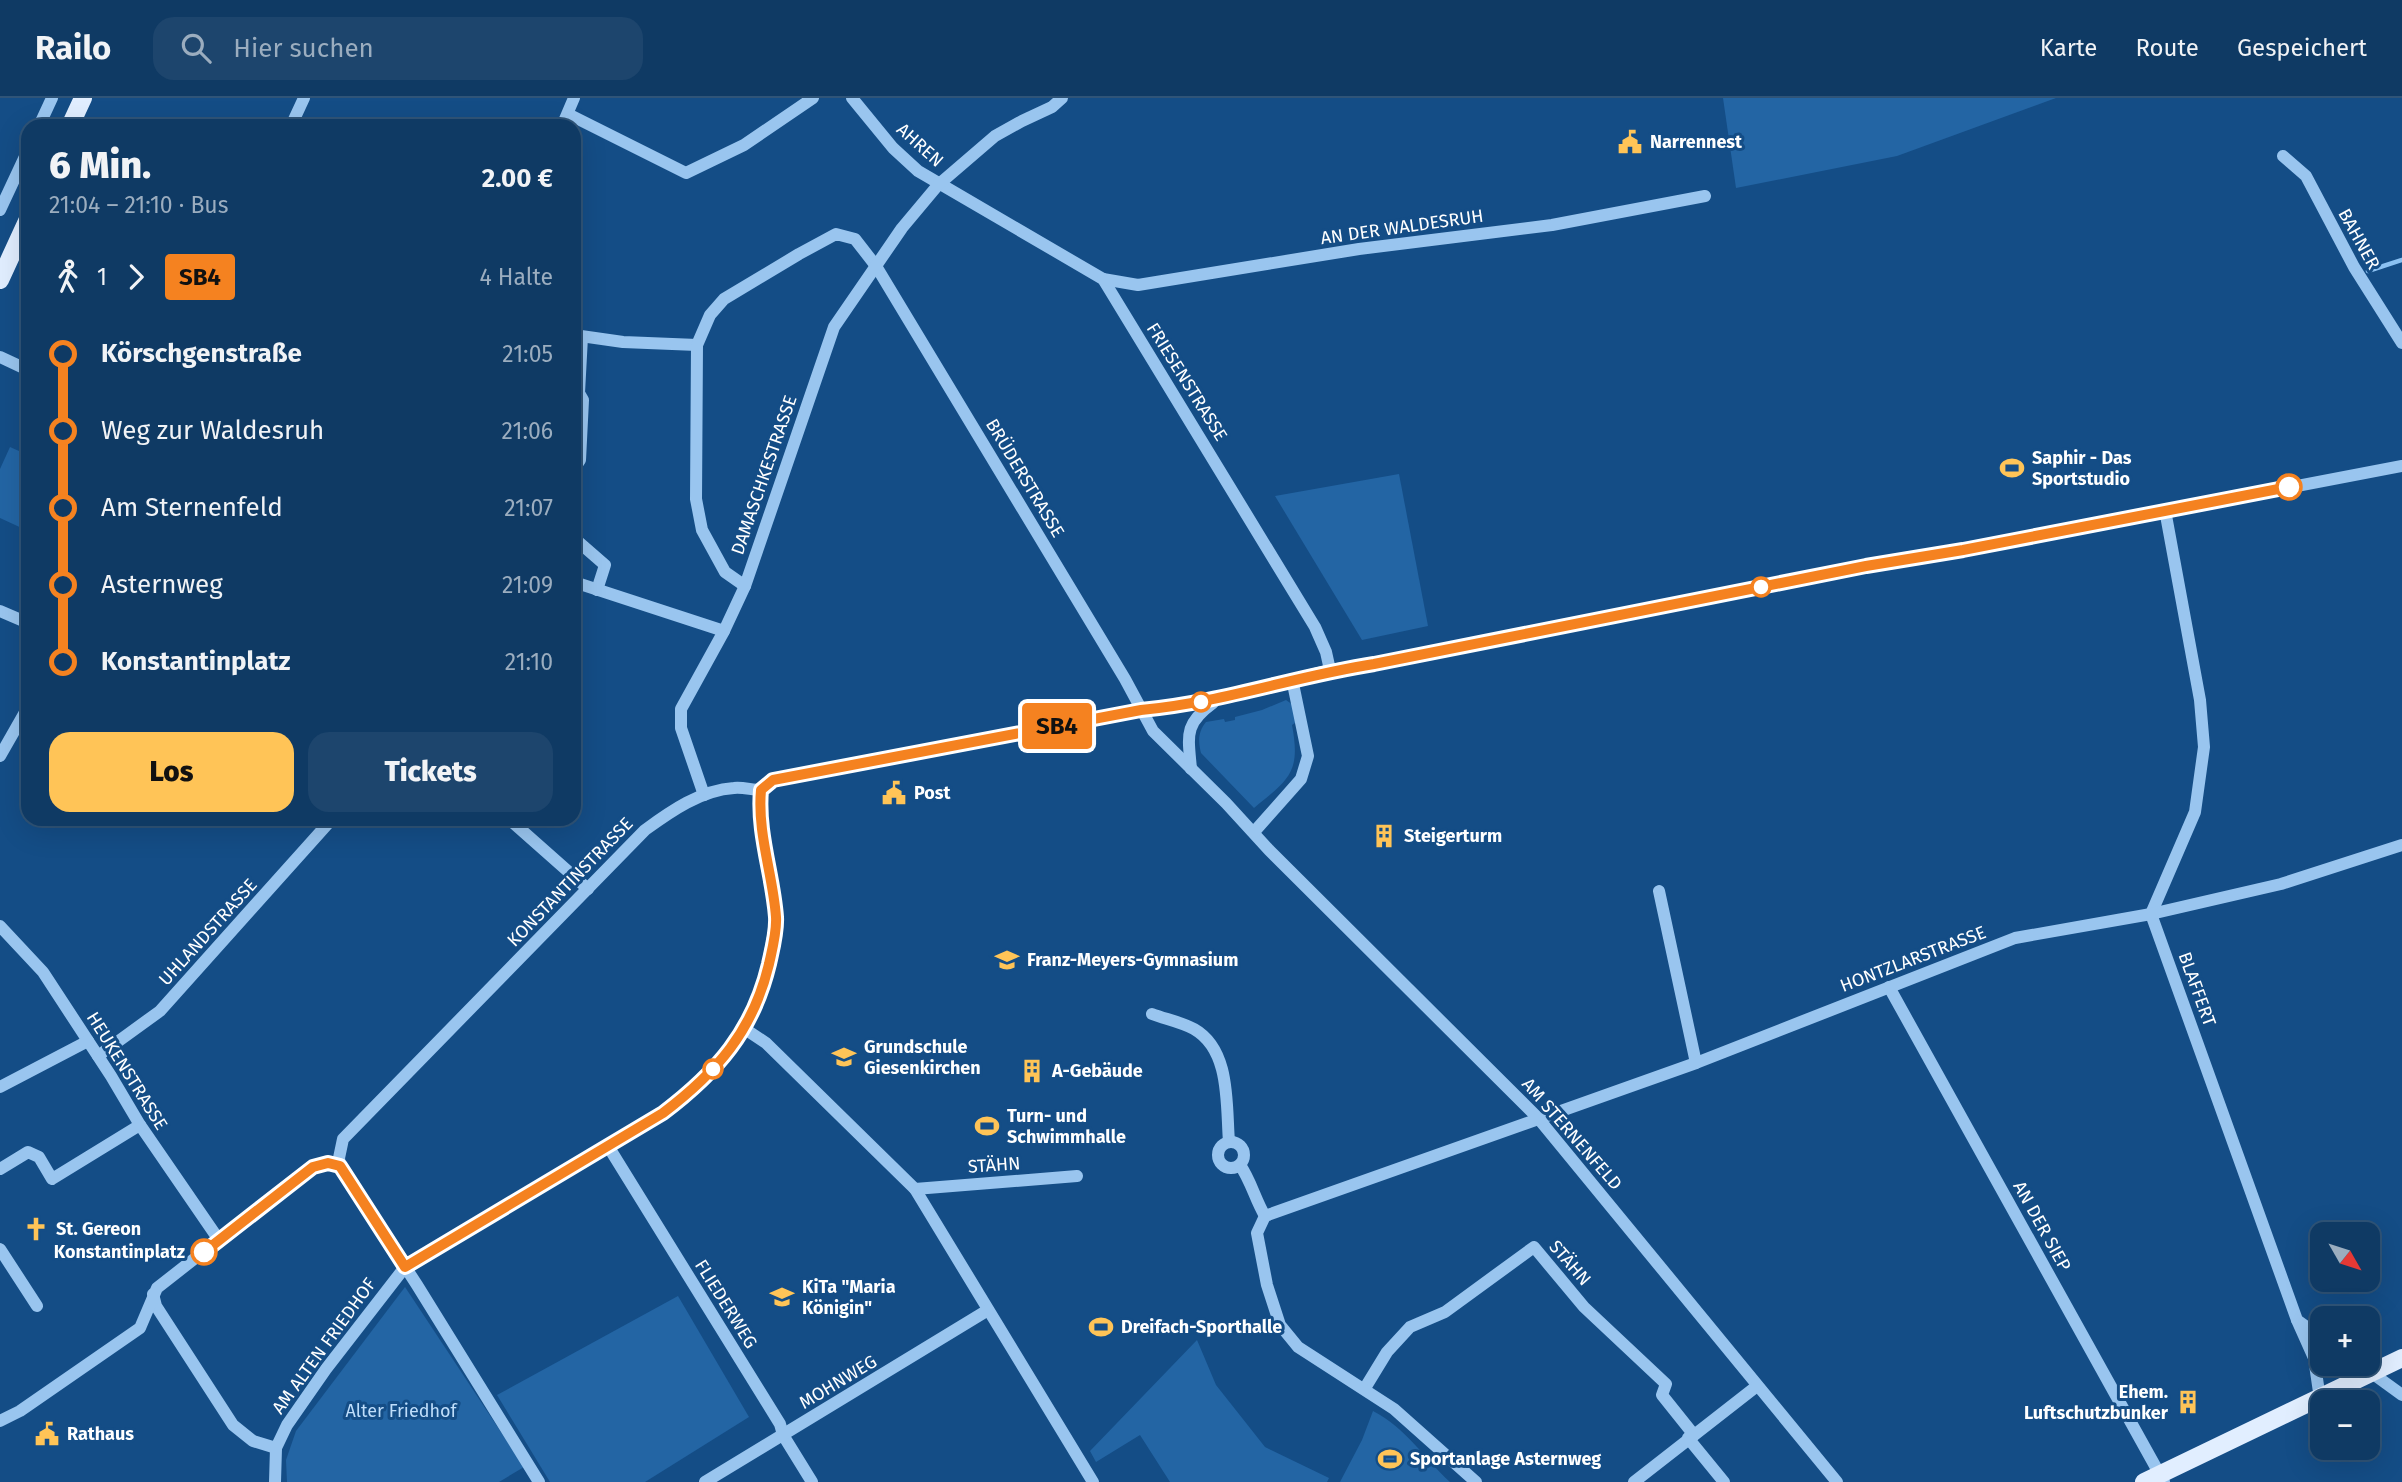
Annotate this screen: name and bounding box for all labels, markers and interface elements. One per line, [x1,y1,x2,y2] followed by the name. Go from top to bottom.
[153,17,643,80] search box
[35,28,111,68] text: Railo
[177,29,215,67] icon: search
[233,33,374,64] text: Hier suchen
[2040,34,2097,62] text: Karte
[2135,34,2199,62] text: Route
[2237,34,2367,62] text: Gespeichert
[892,118,948,172] street label: AHREN
[1616,128,1644,156] public building icon: Narrennest
[1650,131,1743,153] place label: Narrennest
[49,142,151,188] text: 6 Min.
[482,163,553,194] text: 2.00 €
[49,191,229,219] text: 21:04 – 21:10 · Bus
[1319,205,1485,249] street label: AN DER WALDESRUH
[2333,205,2385,273] street label: BAHNER
[49,258,87,296] icon: walk
[117,258,155,296] icon: forward
[97,263,107,291] text: 1
[179,263,221,291] text: SB4
[480,263,553,291] text: 4 Halte
[1142,319,1232,445] street label: FRIESENSTRASSE
[101,338,302,369] text: Körschgenstraße
[502,340,553,368] text: 21:05
[726,392,802,558] street label: DAMASCHKESTRASSE
[101,415,324,446] text: Weg zur Waldesruh
[981,415,1069,541] street label: BRÜDERSTRASSE
[502,417,553,445] text: 21:06
[2032,447,2132,490] place label: Saphir - Das Sportstudio
[1998,454,2026,482] sports icon: Saphir - Das Sportstudio
[2276,474,2302,500] unlabelled marker
[101,492,283,523] text: Am Sternenfeld
[504,494,553,522] text: 21:07
[101,569,223,600] text: Asternweg
[502,571,553,599] text: 21:09
[1751,577,1771,597] unlabelled marker
[101,646,290,677] text: Konstantinplatz
[505,648,553,676] text: 21:10
[1191,692,1211,712] unlabelled marker
[1017,703,1097,749] line badge: SB4
[1036,712,1078,740] text: SB4
[49,732,294,812] button: Los
[308,732,553,812] button: Tickets
[880,779,908,807] public building icon: Post
[914,782,951,804] place label: Post
[503,813,637,951] street label: KONSTANTINSTRASSE
[1370,822,1398,850] building icon: Steigerturm
[1404,825,1502,847] place label: Steigerturm
[154,874,262,990] street label: UHLANDSTRASSE
[1837,921,1989,997] street label: HONTZLARSTRASSE
[993,946,1021,974] school or university icon: Franz-Meyers-Gymnasium
[1027,949,1238,971] place label: Franz-Meyers-Gymnasium
[2173,949,2221,1030] street label: BLAFFERT
[82,1008,172,1134] street label: HEUKENSTRASSE
[864,1036,981,1079] place label: Grundschule Giesenkirchen
[830,1043,858,1071] school or university icon: Grundschule Giesenkirchen
[1018,1057,1046,1085] building icon: A-Gebäude
[703,1059,723,1079] unlabelled marker
[1051,1060,1143,1082] place label: A-Gebäude
[1517,1073,1627,1195] street label: AM STERNENFELD
[1007,1105,1126,1148] place label: Turn- und Schwimmhalle
[973,1112,1001,1140] sports icon: Turn- und Schwimmhalle
[967,1152,1021,1178] street label: STÄHN
[2008,1177,2076,1275] street label: AN DER SIEP
[22,1215,50,1243] church icon: St. Gereon
[56,1218,141,1240] place label: St. Gereon
[2310,1222,2380,1292] north arrow
[2310,1222,2380,1460] map controls
[1544,1236,1596,1290] street label: STÄHN
[191,1239,217,1265] marker: Konstantinplatz
[54,1241,185,1263] place label: Konstantinplatz
[690,1256,762,1352] street label: FLIEDERWEG
[267,1274,381,1418] street label: AM ALTEN FRIEDHOF
[802,1276,896,1319] place label: KiTa "Maria Königin"
[768,1283,796,1311] school or university icon: KiTa "Maria Königin"
[2310,1306,2380,1376] button: +
[1087,1313,1115,1341] sports icon: Dreifach-Sporthalle
[1121,1316,1282,1338] place label: Dreifach-Sporthalle
[795,1350,881,1414] street label: MOHNWEG
[2024,1381,2169,1424] place label: Ehem. Luftschutzbunker
[2174,1388,2202,1416] building icon: Ehem. Luftschutzbunker
[2310,1390,2380,1460] button: −
[345,1400,459,1422] park label: Alter Friedhof
[33,1420,61,1448] public building icon: Rathaus
[67,1423,134,1445] place label: Rathaus
[1376,1445,1404,1473] sports icon: Sportanlage Asternweg
[1410,1448,1601,1470] place label: Sportanlage Asternweg

